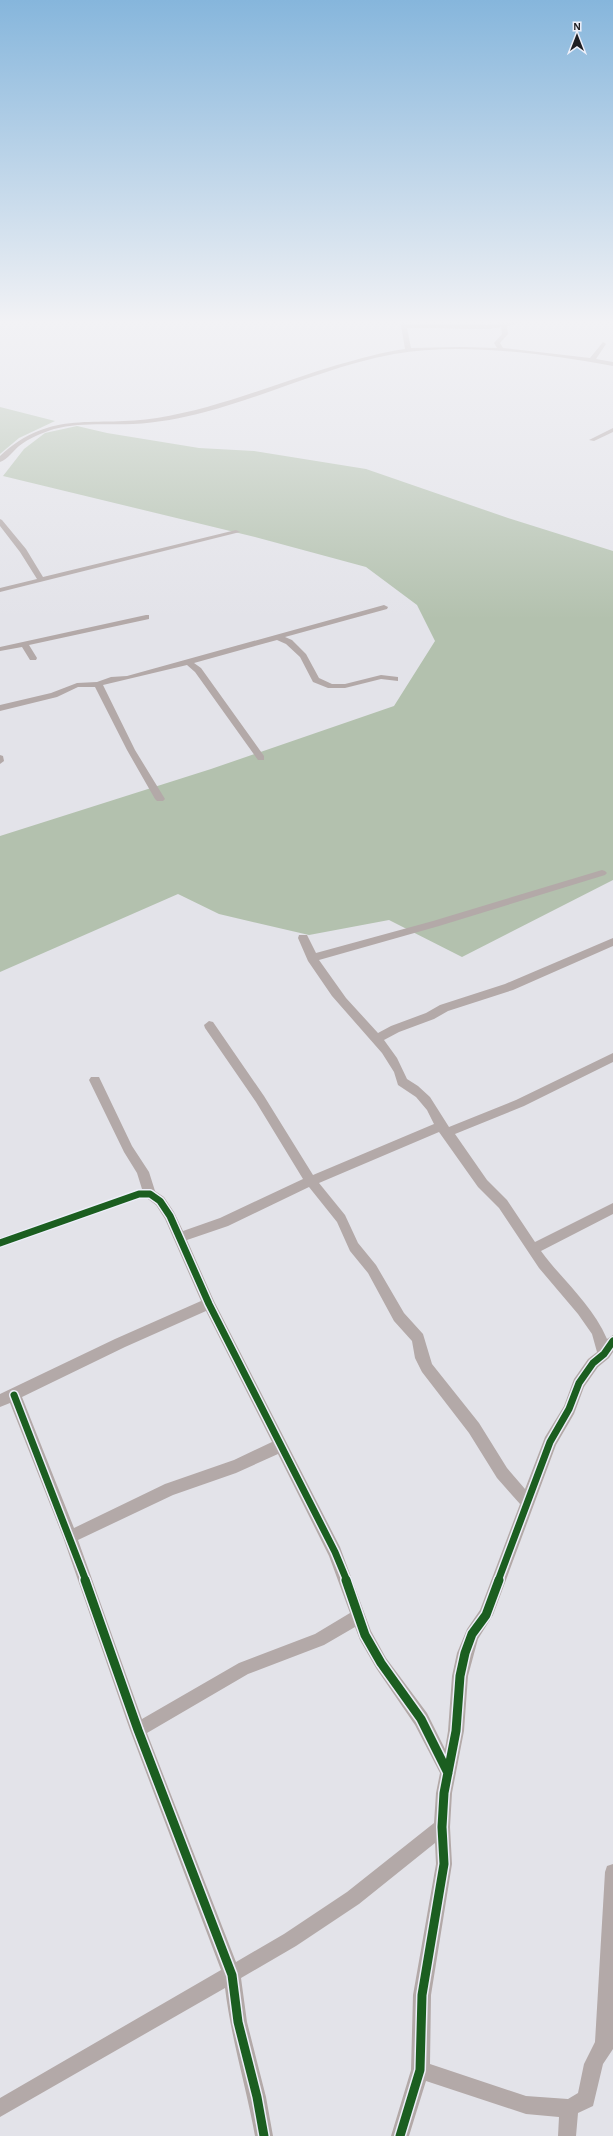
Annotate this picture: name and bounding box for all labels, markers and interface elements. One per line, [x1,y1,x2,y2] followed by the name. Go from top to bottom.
[557,16,597,56] north arrow
[573,21,581,32] text: N

